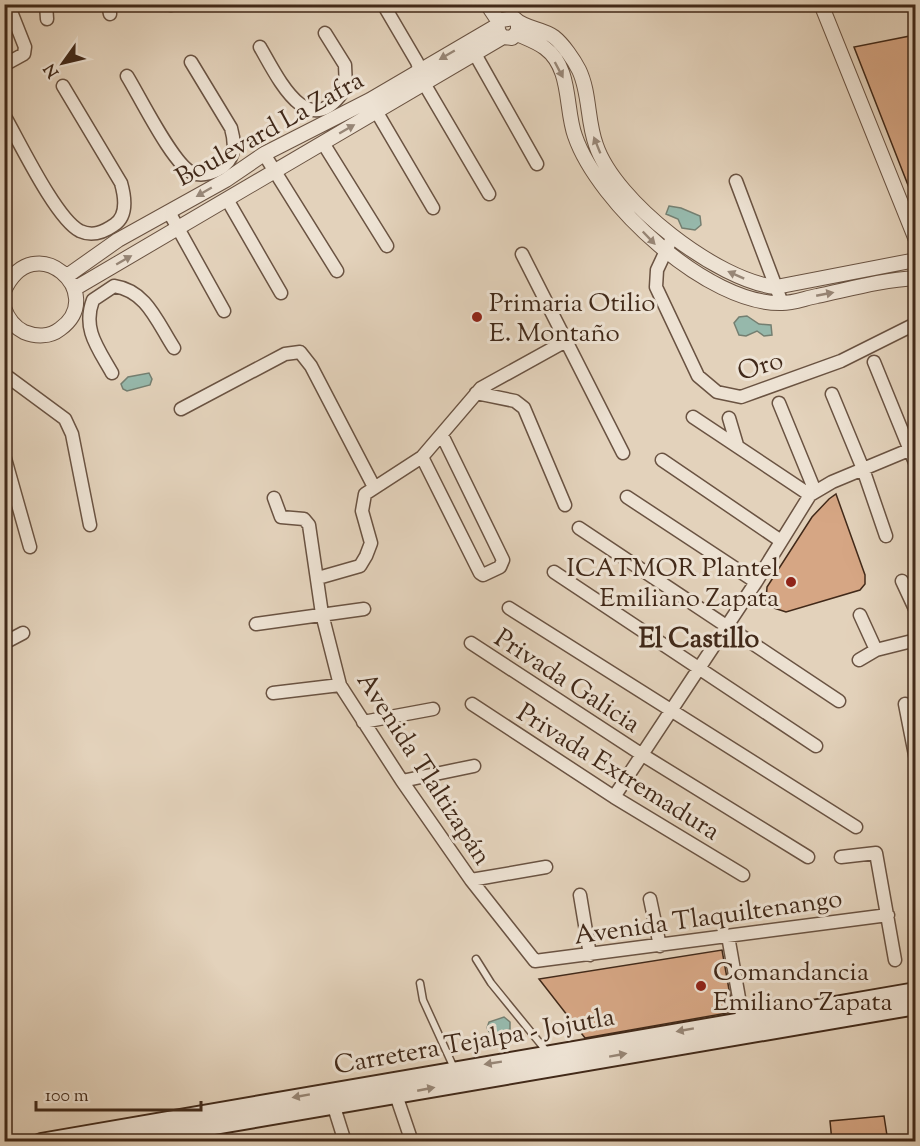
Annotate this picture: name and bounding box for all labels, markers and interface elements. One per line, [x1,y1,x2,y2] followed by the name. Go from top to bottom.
[33,33,93,93] north arrow
[438,50,455,60] one-way arrow
[39,58,66,82] text: N
[555,62,564,79] one-way arrow
[169,63,371,197] street label: Boulevard La Zafra
[339,124,356,134] one-way arrow
[592,135,602,153] one-way arrow
[196,187,213,197] one-way arrow
[642,230,656,244] one-way arrow
[116,255,133,265] one-way arrow
[727,271,744,280] one-way arrow
[489,286,655,353] place label: Primaria Otilio E. Montaño
[816,289,835,298] one-way arrow
[470,310,484,324] marker: Primaria Otilio E. Montaño
[733,343,788,392] street label: Oro
[567,551,779,618] place label: ICATMOR Plantel Emiliano Zapata
[784,575,798,589] marker: ICATMOR Plantel Emiliano Zapata
[486,621,647,743] street label: Privada Galicia
[639,621,759,660] district label: El Castillo
[346,666,499,873] street label: Avenida Tlaltizapán
[509,696,726,851] street label: Privada Extremadura
[572,881,845,956] street label: Avenida Tlaquiltenango
[713,955,892,1022] place label: Comandancia Emiliano Zapata
[694,979,708,993] marker: Comandancia Emiliano Zapata
[331,1000,618,1085] street label: Carretera Tejalpa - Jojutla
[675,1025,694,1034] one-way arrow
[609,1051,628,1060] one-way arrow
[483,1058,502,1067] one-way arrow
[36,1074,201,1112] scale bar
[45,1084,89,1110] text: 100 m
[417,1084,436,1093] one-way arrow
[291,1092,310,1101] one-way arrow

